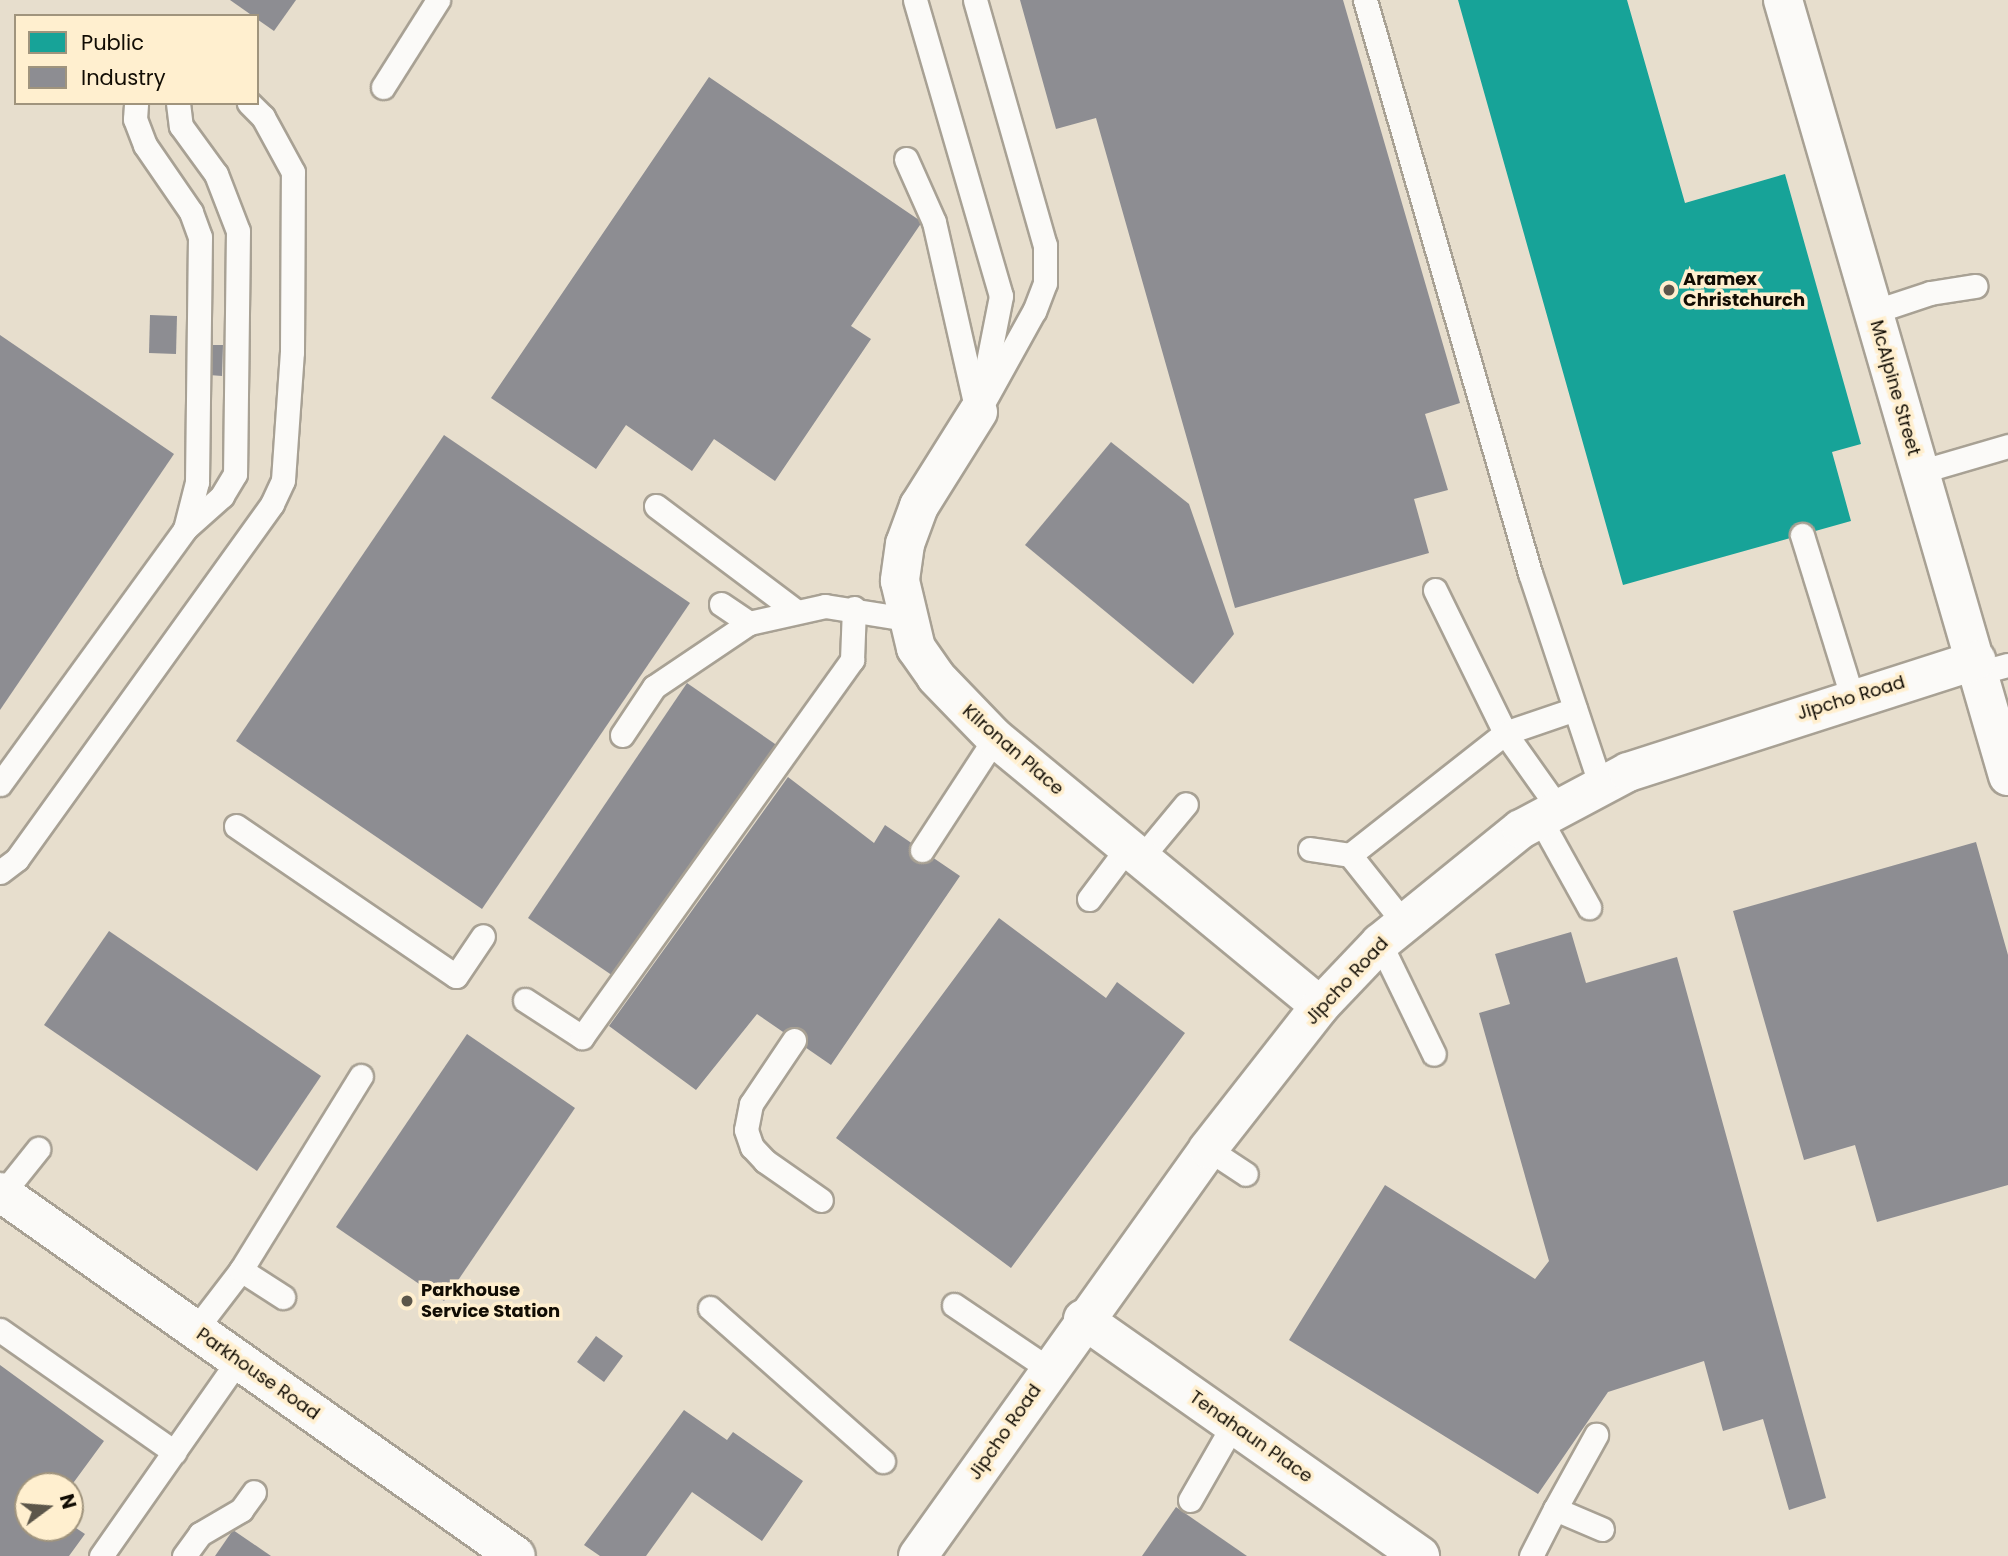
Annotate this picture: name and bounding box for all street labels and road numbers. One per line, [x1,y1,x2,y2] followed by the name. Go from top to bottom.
[1865,318,1925,458] street label: McAlpine Street
[1794,671,1908,725] street label: Jipcho Road
[958,700,1068,800] street label: Kilronan Place
[1301,933,1393,1029] street label: Jipcho Road
[192,1323,324,1425] street label: Parkhouse Road
[964,1380,1046,1484] street label: Jipcho Road
[1185,1387,1317,1487] street label: Tenahaun Place

